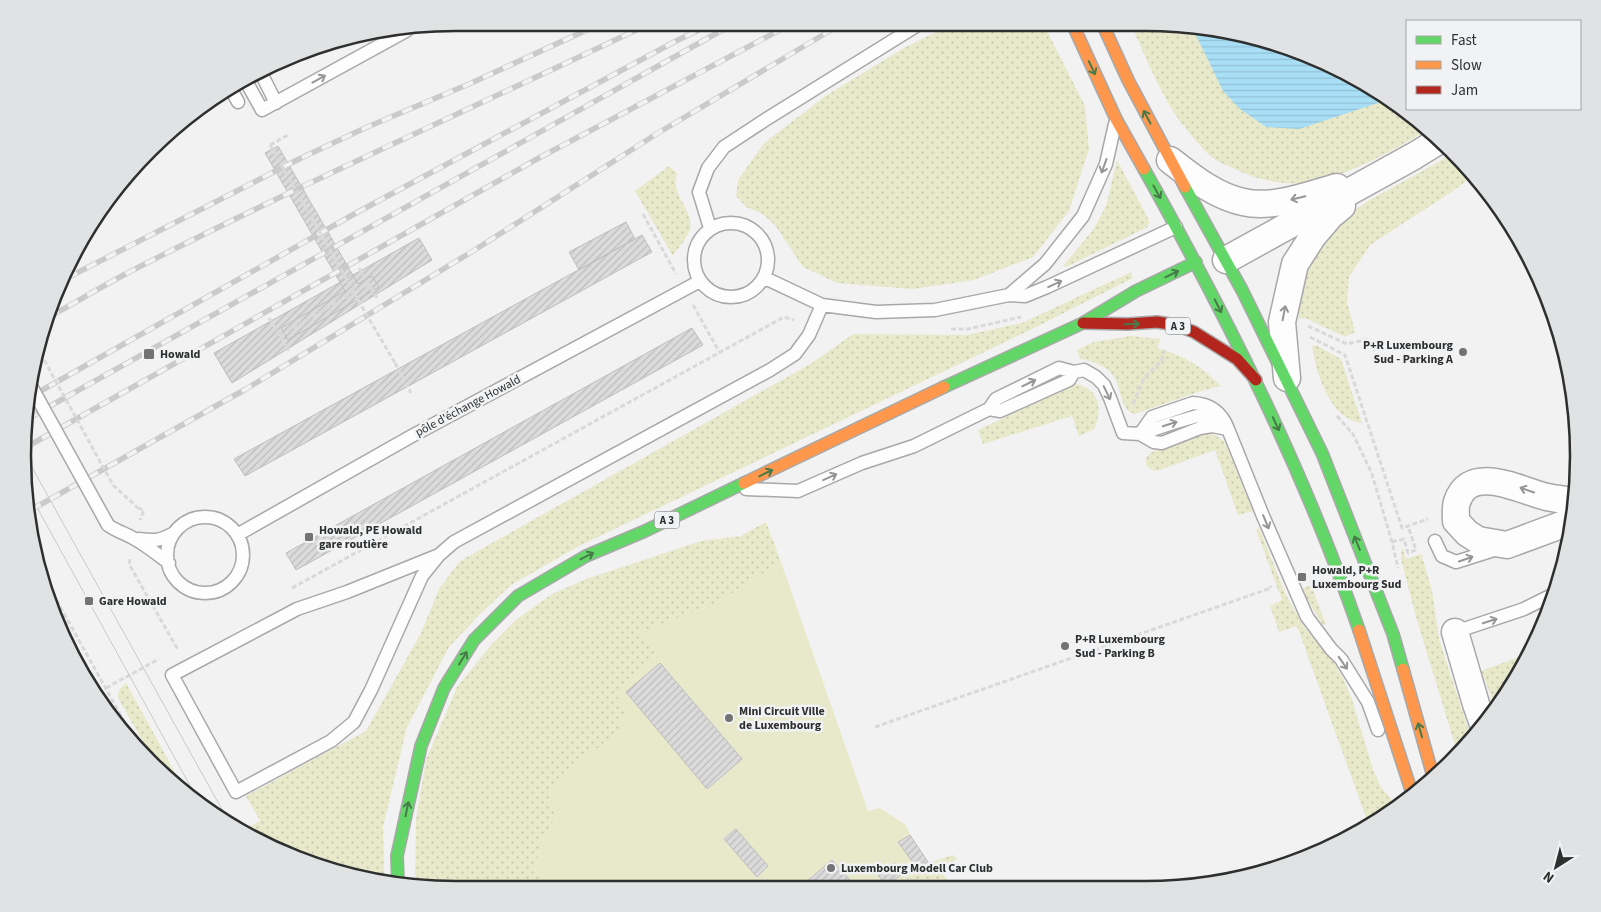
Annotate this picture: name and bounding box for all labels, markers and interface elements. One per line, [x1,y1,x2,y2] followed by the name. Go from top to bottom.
[1406,20,1581,110] legend
[1451,30,1477,51] text: Fast
[1451,55,1482,76] text: Slow
[1087,60,1097,75] one-way arrow
[311,74,326,84] one-way arrow
[1451,80,1478,101] text: Jam
[1142,109,1152,124] one-way arrow
[1099,158,1108,173] one-way arrow
[1153,184,1162,199] one-way arrow
[1290,194,1306,203] one-way arrow
[1164,269,1179,278] one-way arrow
[1047,278,1062,288] one-way arrow
[1214,298,1223,313] one-way arrow
[1280,305,1290,321] one-way arrow
[1166,318,1190,334] road number: A 3
[1124,319,1140,328] one-way arrow
[1363,337,1454,368] place label: P+R Luxembourg Sud - Parking A
[160,346,201,363] place label: Howald
[1457,346,1469,358] marker: P+R Luxembourg Sud - Parking A
[142,347,156,361] marker: Howald
[412,371,524,441] street label: pôle d'échange Howald
[1021,378,1036,387] one-way arrow
[1103,385,1112,400] one-way arrow
[1272,416,1281,431] one-way arrow
[1162,419,1177,428] one-way arrow
[758,467,773,477] one-way arrow
[822,472,837,482] one-way arrow
[1519,485,1535,495] one-way arrow
[654,512,680,528] road number: A 3
[1262,514,1271,529] one-way arrow
[319,522,422,553] place label: Howald, PE Howald gare routière
[303,531,315,543] marker: Howald, PE Howald gare routière
[1352,536,1361,551] one-way arrow
[579,551,594,560] one-way arrow
[1458,554,1473,563] one-way arrow
[1312,562,1402,593] place label: Howald, P+R Luxembourg Sud
[1296,571,1308,583] marker: Howald, P+R Luxembourg Sud
[99,593,167,610] place label: Gare Howald
[83,595,95,607] marker: Gare Howald
[1481,616,1497,625] one-way arrow
[1075,631,1166,662] place label: P+R Luxembourg Sud - Parking B
[1059,640,1071,652] marker: P+R Luxembourg Sud - Parking B
[459,651,469,665] one-way arrow
[1338,656,1348,670] one-way arrow
[739,703,825,734] place label: Mini Circuit Ville de Luxembourg
[723,712,735,724] marker: Mini Circuit Ville de Luxembourg
[1415,722,1425,738] one-way arrow
[403,801,412,817] one-way arrow
[1531,842,1581,892] north arrow
[841,860,993,877] place label: Luxembourg Modell Car Club
[825,862,837,874] marker: Luxembourg Modell Car Club
[1539,866,1559,888] text: N

